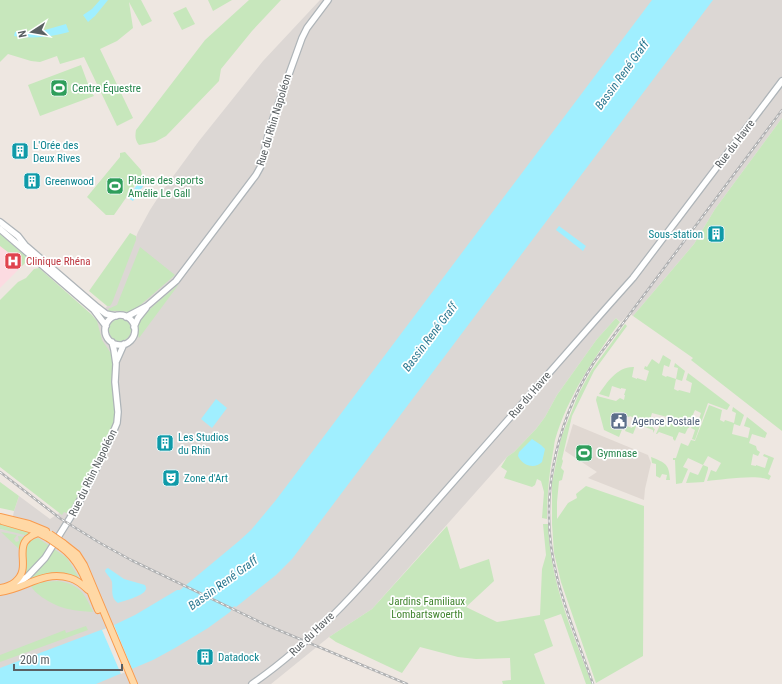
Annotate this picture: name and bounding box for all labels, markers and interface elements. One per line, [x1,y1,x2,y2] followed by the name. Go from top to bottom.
[12,12,52,52] north arrow
[16,29,30,39] text: N
[592,37,653,112] water label: Bassin René Graff
[254,73,294,167] street label: Rue du Rhin Napoléon
[49,78,69,98] sports icon: Centre Équestre
[72,82,141,95] place label: Centre Équestre
[713,117,757,171] street label: Rue du Havre
[33,139,80,165] place label: L'Orée des Deux Rives
[10,141,30,161] building icon: L'Orée des Deux Rives
[22,171,42,191] building icon: Greenwood
[128,174,203,200] place label: Plaine des sports Amélie Le Gall
[45,175,94,188] place label: Greenwood
[105,176,125,196] sports icon: Plaine des sports Amélie Le Gall
[706,224,726,244] building icon: Sous-station
[649,228,703,241] place label: Sous-station
[3,251,23,271] hospital icon: Clinique Rhéna
[26,255,91,268] place label: Clinique Rhéna
[400,299,461,374] water label: Bassin René Graff
[506,369,554,421] street label: Rue du Havre
[609,411,629,431] public building icon: Agence Postale
[632,415,700,428] place label: Agence Postale
[66,427,120,519] street label: Rue du Rhin Napoléon
[178,431,229,457] place label: Les Studios du Rhin
[155,433,175,453] building icon: Les Studios du Rhin
[574,443,594,463] sports icon: Gymnase
[597,447,637,460] place label: Gymnase
[161,468,181,488] theatre icon: Zone d'Art
[184,472,228,485] place label: Zone d'Art
[186,552,261,613] water label: Bassin René Graff
[389,595,465,621] park label: Jardins Familiaux Lombartswoerth
[287,609,337,659] street label: Rue du Havre
[14,646,122,672] scale bar
[195,647,215,667] building icon: Datadock
[218,651,259,664] place label: Datadock
[20,653,50,667] text: 200 m

